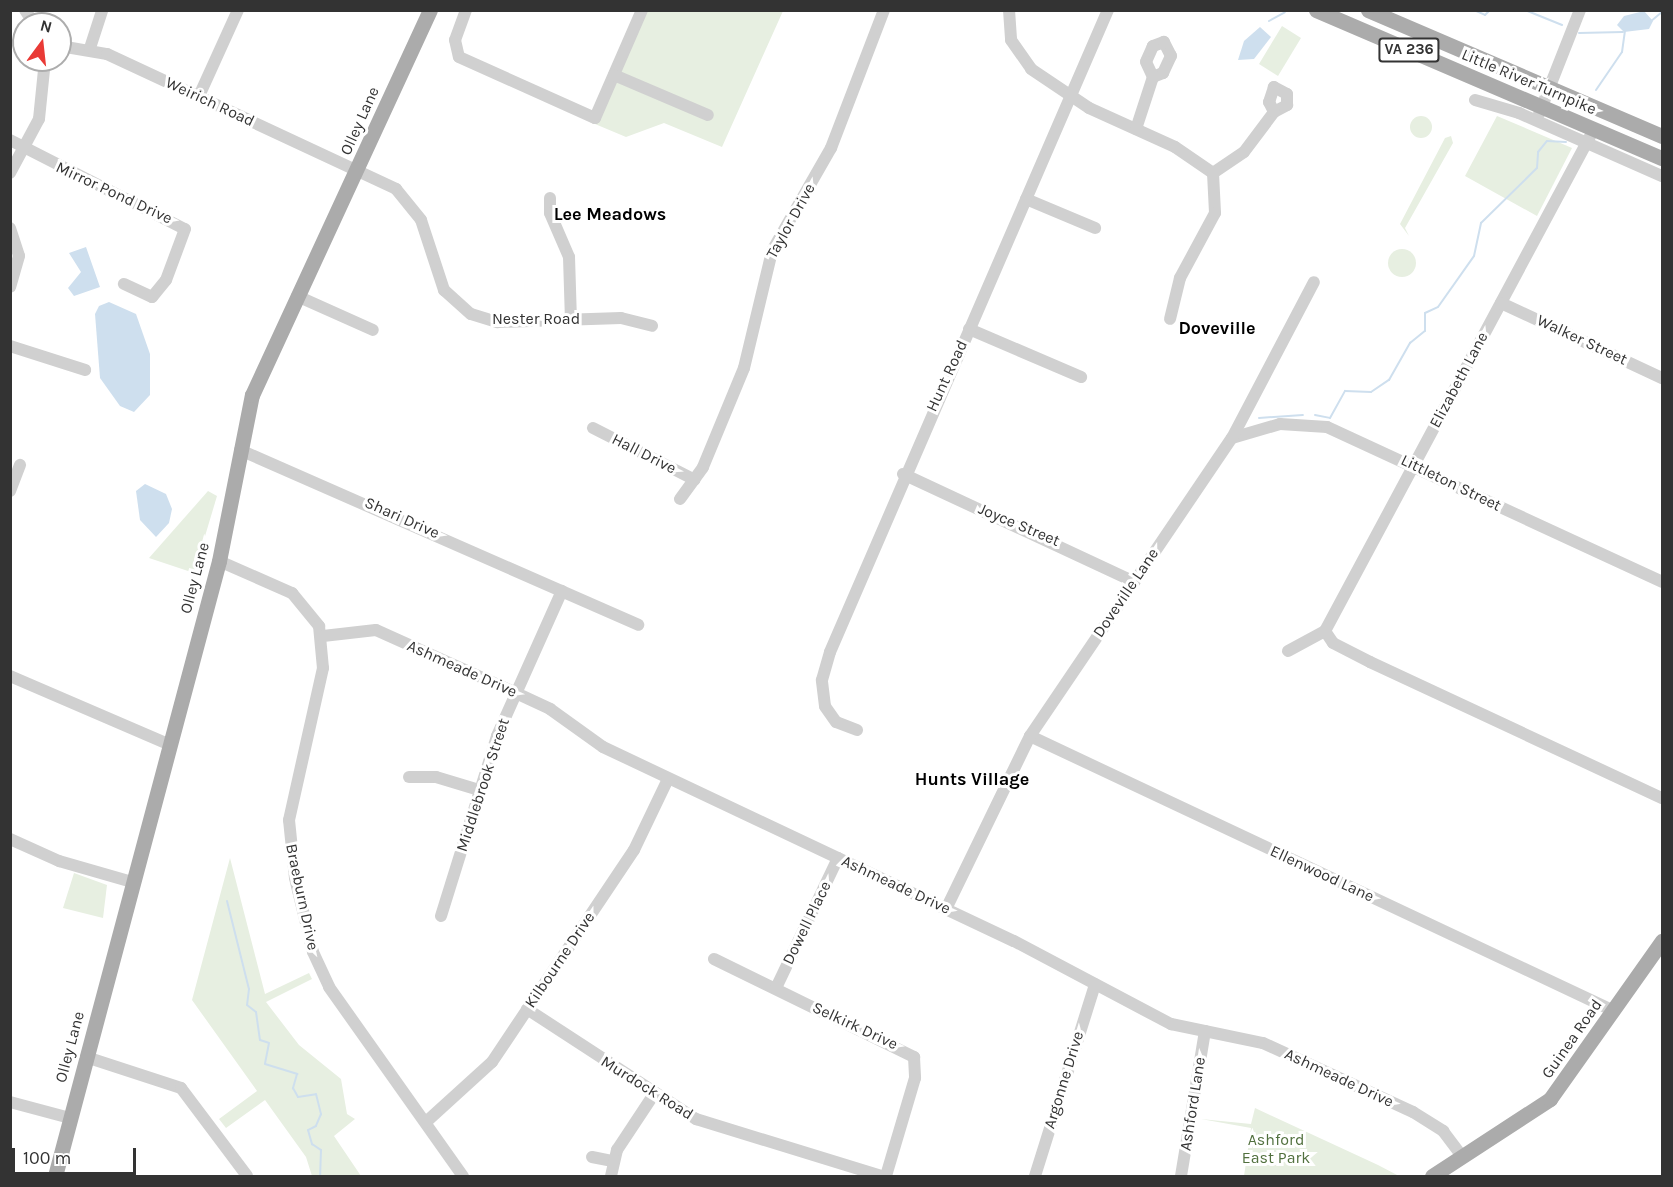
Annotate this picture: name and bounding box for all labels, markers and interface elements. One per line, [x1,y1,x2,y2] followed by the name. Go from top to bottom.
[12,12,72,72] north arrow
[38,15,54,37] text: N
[1378,38,1440,62] road number: VA 236
[1459,45,1599,119] street label: Little River Turnpike
[162,73,258,131] street label: Weirich Road
[336,84,384,158] street label: Olley Lane
[53,158,175,228] street label: Mirror Pond Drive
[762,180,820,262] street label: Taylor Drive
[554,203,666,225] district label: Lee Meadows
[492,309,580,329] street label: Nester Road
[1534,311,1630,369] street label: Walker Street
[1178,317,1256,339] district label: Doveville
[1426,329,1492,431] street label: Elizabeth Lane
[922,337,972,415] street label: Hunt Road
[609,430,679,478] street label: Hall Drive
[1398,450,1504,516] street label: Littleton Street
[362,493,442,543] street label: Shari Drive
[975,499,1063,551] street label: Joyce Street
[176,540,214,616] street label: Olley Lane
[1089,545,1163,641] street label: Doveville Lane
[404,636,520,702] street label: Ashmeade Drive
[452,716,514,854] street label: Middlebrook Street
[915,768,1029,790] district label: Hunts Village
[281,842,323,952] street label: Braeburn Drive
[1267,842,1377,906] street label: Ellenwood Lane
[838,851,954,919] street label: Ashmeade Drive
[779,878,835,968] street label: Dowell Place
[521,908,599,1012] street label: Kilbourne Drive
[1538,996,1606,1082] street label: Guinea Road
[809,998,901,1054] street label: Selkirk Drive
[51,1009,89,1085] street label: Olley Lane
[1040,1029,1088,1131] street label: Argonne Drive
[1281,1044,1397,1112] street label: Ashmeade Drive
[597,1052,697,1124] street label: Murdock Road
[1176,1056,1210,1152] street label: Ashford Lane
[1242,1130,1310,1168] park label: Ashford East Park
[15,1136,140,1174] scale bar
[23,1147,71,1169] text: 100 m

